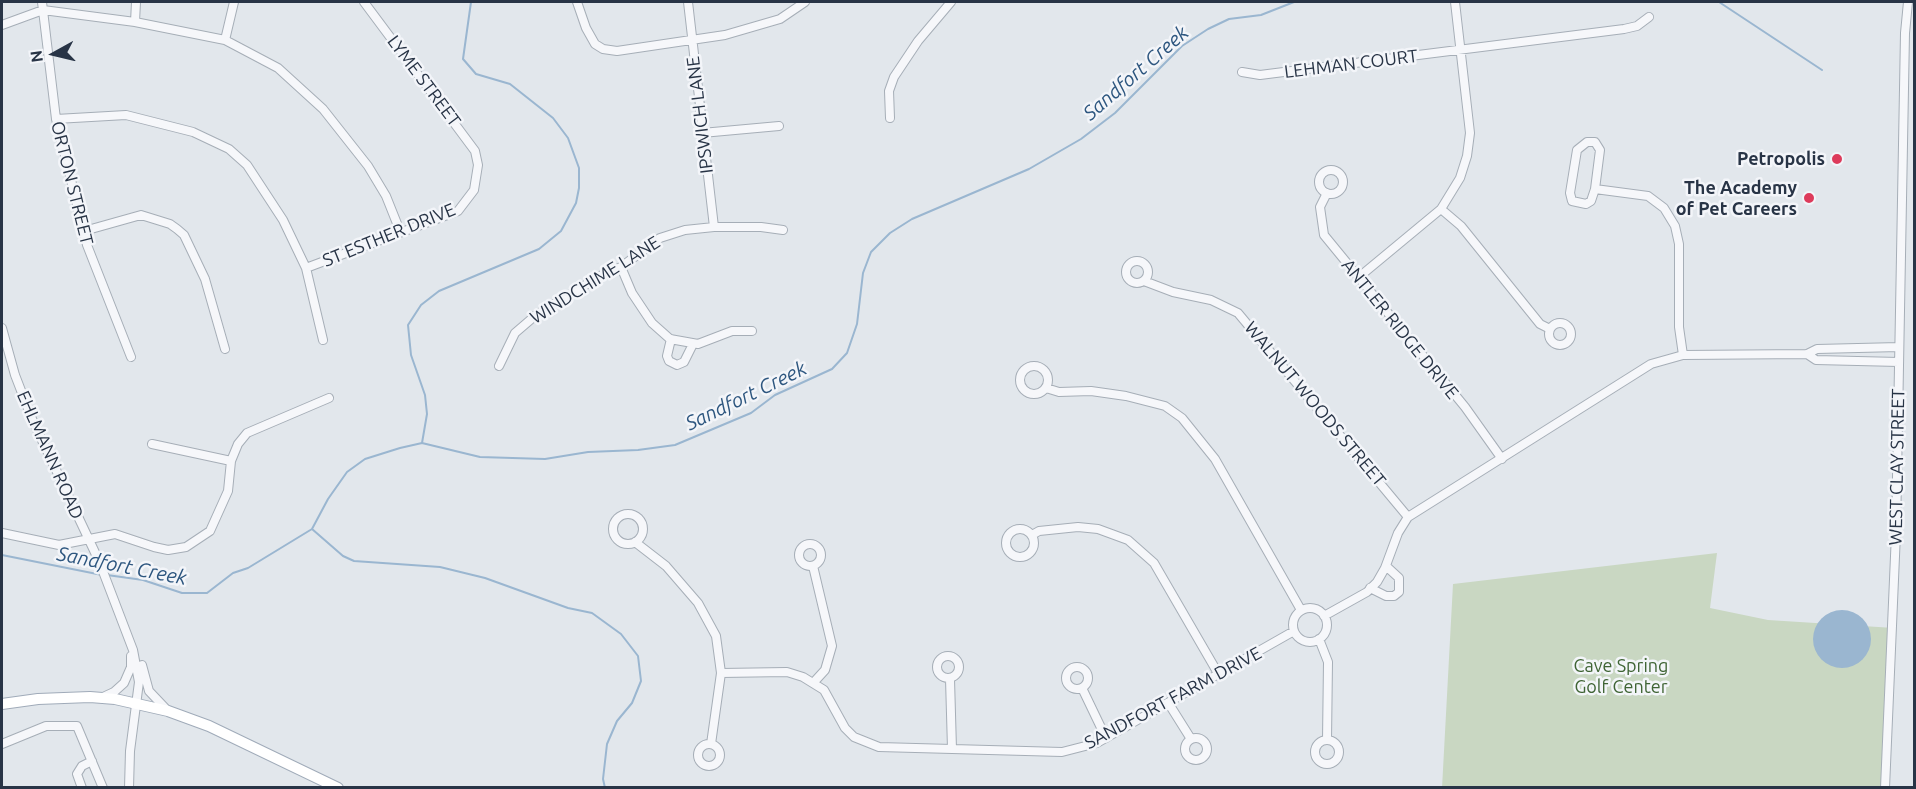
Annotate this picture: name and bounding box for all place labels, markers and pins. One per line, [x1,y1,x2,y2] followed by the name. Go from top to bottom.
[1737,148,1825,170] place label: Petropolis
[1830,152,1844,166] marker: Petropolis
[1676,177,1797,219] place label: The Academy of Pet Careers
[1802,191,1816,205] marker: The Academy of Pet Careers

